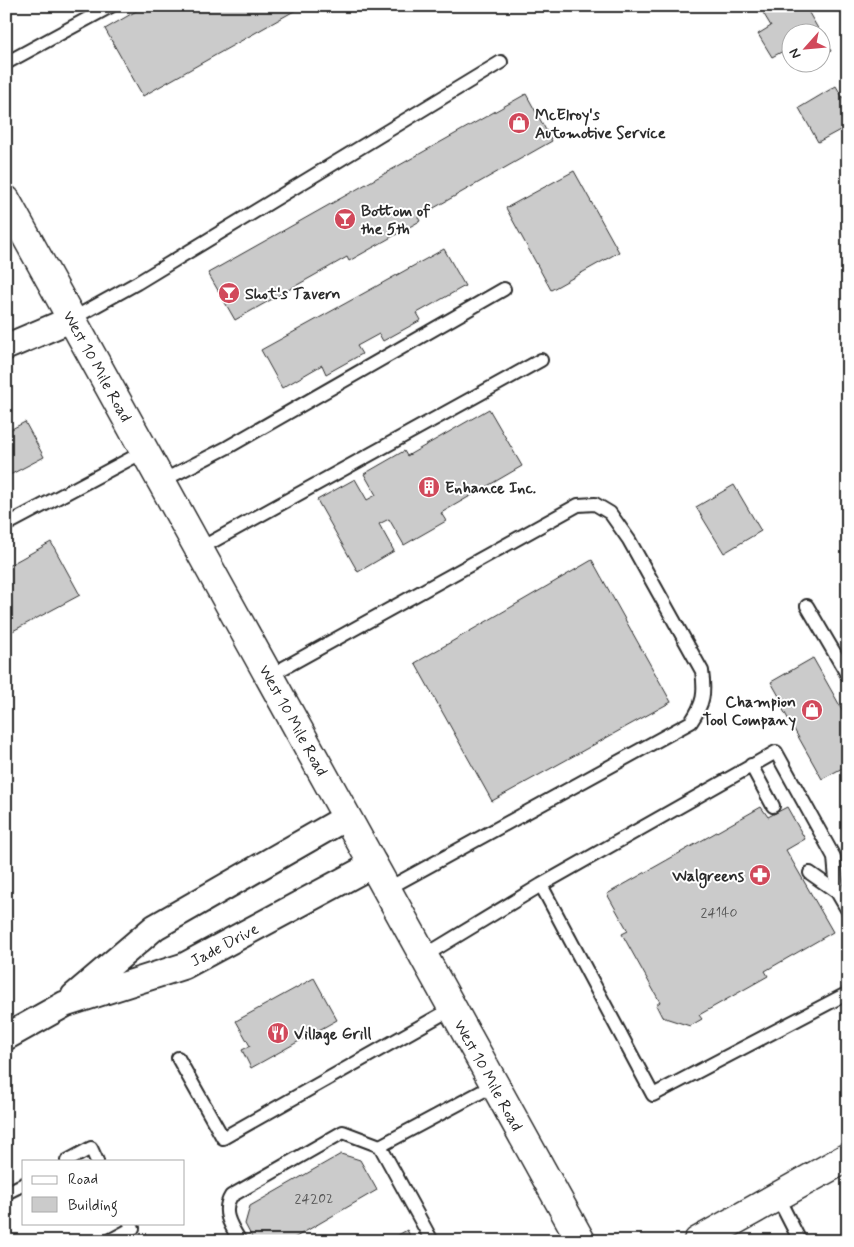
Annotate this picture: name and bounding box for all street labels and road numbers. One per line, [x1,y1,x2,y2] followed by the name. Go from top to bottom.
[57,307,136,426] street label: West 10 Mile Road
[253,661,332,780] street label: West 10 Mile Road
[187,919,263,972] street label: Jade Drive
[448,1016,527,1135] street label: West 10 Mile Road

